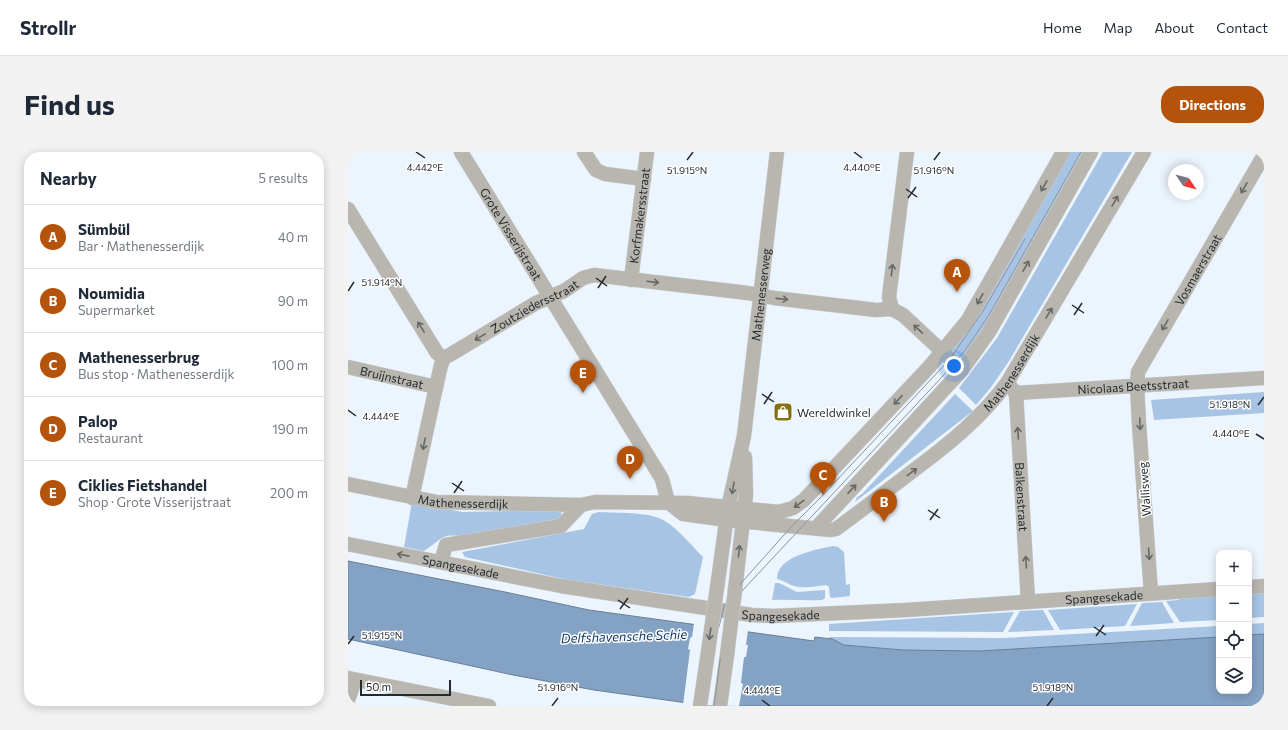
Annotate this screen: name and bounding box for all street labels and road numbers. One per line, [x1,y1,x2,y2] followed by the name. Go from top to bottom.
[626,167,652,264] street label: Korfmakersstraat
[478,185,545,283] street label: Grote Visserijstraat
[1171,231,1224,308] street label: Vosmaerstraat
[748,247,773,342] street label: Mathenesserweg
[488,276,581,336] street label: Zoutziedersstraat
[980,330,1042,414] street label: Mathenesserdijk
[359,363,425,391] street label: Bruijnstraat
[1077,376,1190,396] street label: Nicolaas Beetsstraat
[1135,461,1153,517] street label: Wallisweg
[1013,462,1031,532] street label: Balkenstraat
[417,491,509,510] street label: Mathenesserdijk
[421,552,500,581] street label: Spangesekade
[1065,587,1143,606] street label: Spangesekade
[741,607,820,623] street label: Spangesekade

